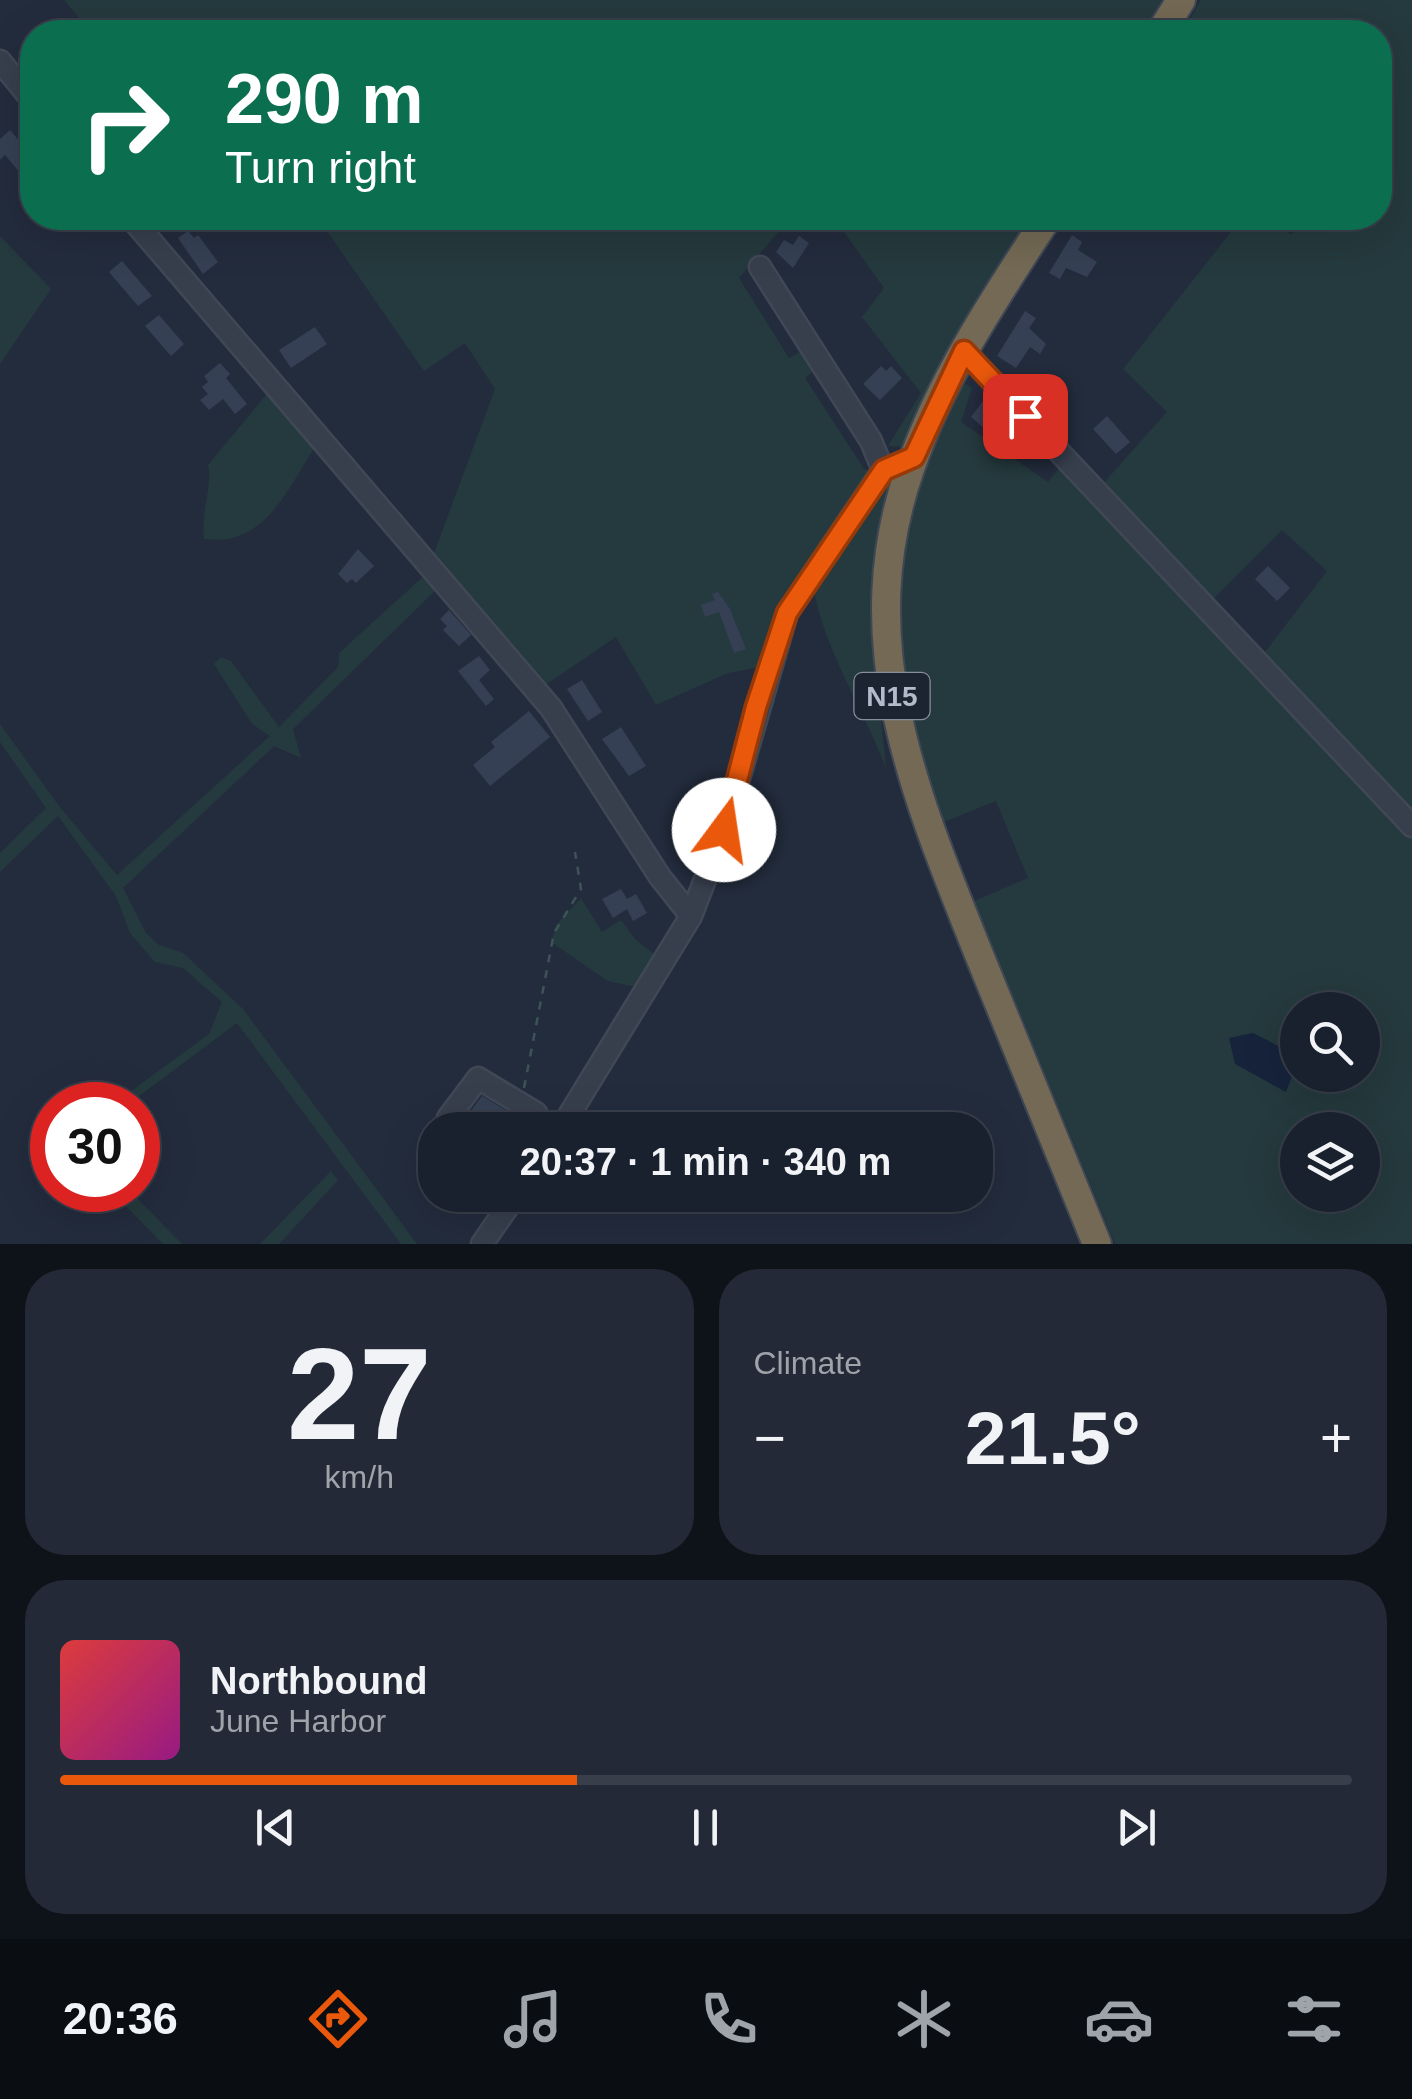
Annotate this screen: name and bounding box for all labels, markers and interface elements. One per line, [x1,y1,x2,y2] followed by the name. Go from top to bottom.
[60,60,190,190] icon: right
[225,60,423,138] text: 290 m
[225,142,416,193] text: Turn right
[983,374,1068,459] pin
[998,389,1053,444] icon: arrive
[854,673,930,719] road number: N15
[672,778,776,882] position arrow
[1280,992,1380,1212] map controls
[1280,992,1380,1092] button: search
[30,1082,160,1212] speed limit sign: 30
[1280,1112,1380,1212] button: layers
[520,1141,891,1183] text: 20:37 · 1 min · 340 m
[287,1321,432,1467] text: 27
[754,1345,862,1381] text: Climate
[965,1396,1141,1480] text: 21.5°
[754,1407,786,1469] text: −
[1320,1407,1352,1469] text: +
[325,1459,394,1495] text: km/h
[210,1660,427,1702] text: Northbound
[210,1703,386,1739] text: June Harbor
[248,1800,303,1855] icon: previous
[678,1800,733,1855] icon: pause
[1109,1800,1164,1855] icon: next
[303,1984,373,2054] icon: directions
[498,1984,568,2054] icon: music
[694,1984,764,2054] icon: phone
[889,1984,959,2054] icon: climate
[1084,1984,1154,2054] icon: car
[1279,1984,1349,2054] icon: filters
[63,1993,178,2044] text: 20:36

